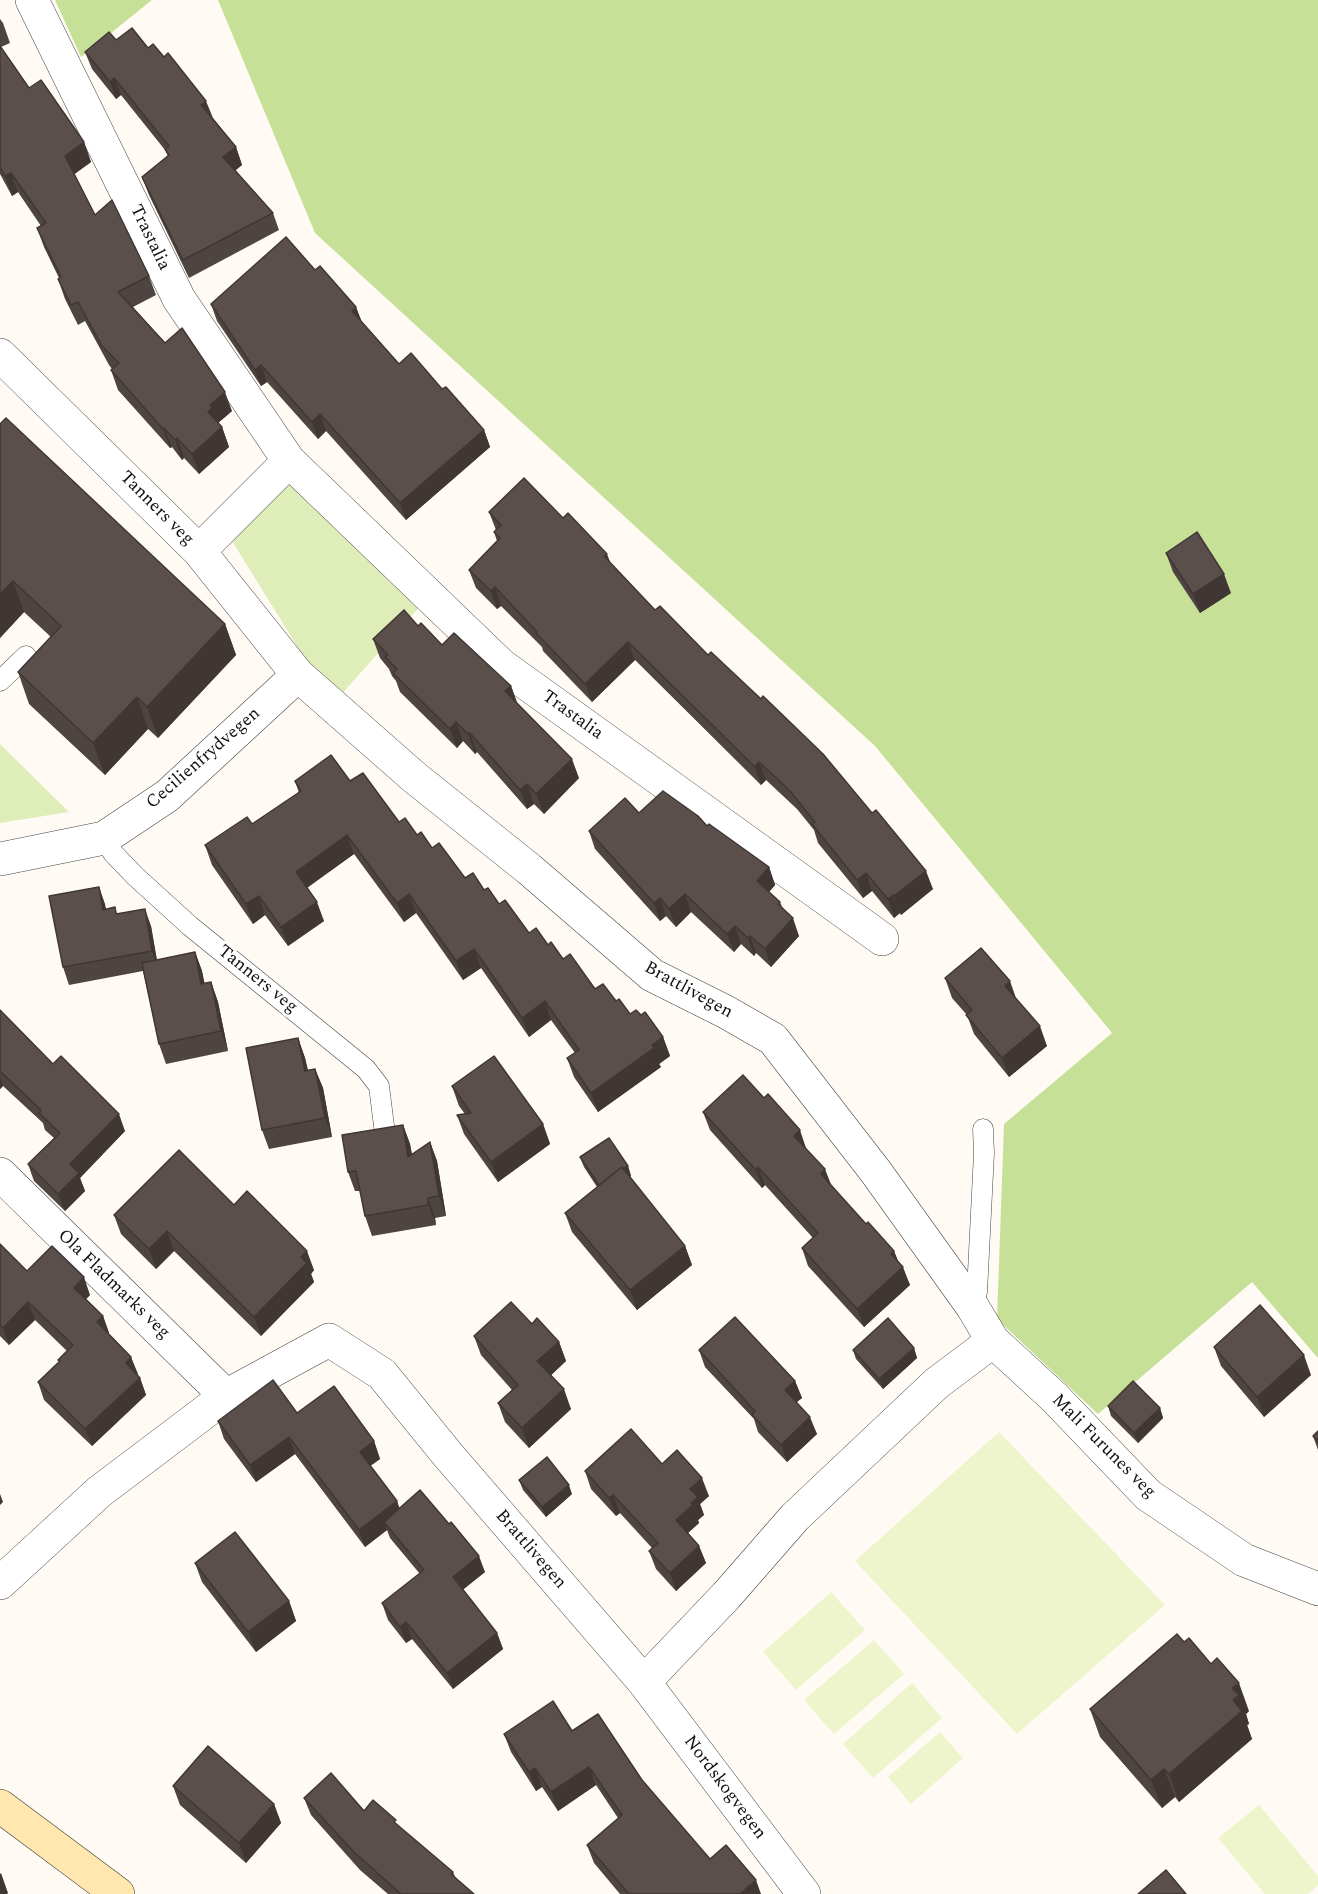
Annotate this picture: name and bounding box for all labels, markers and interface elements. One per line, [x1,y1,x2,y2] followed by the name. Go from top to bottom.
[124,202,174,274] street label: Trastalia
[114,467,198,551] street label: Tanners veg
[537,687,607,745] street label: Trastalia
[142,704,266,814] street label: Cecilienfrydvegen
[213,941,301,1019] street label: Tanners veg
[640,958,736,1024] street label: Brattlivegen
[52,1226,174,1344] street label: Ola Fladmarks veg
[1046,1390,1160,1504] street label: Mali Furunes veg
[490,1506,570,1594] street label: Brattlivegen
[678,1732,770,1844] street label: Nordskogvegen

